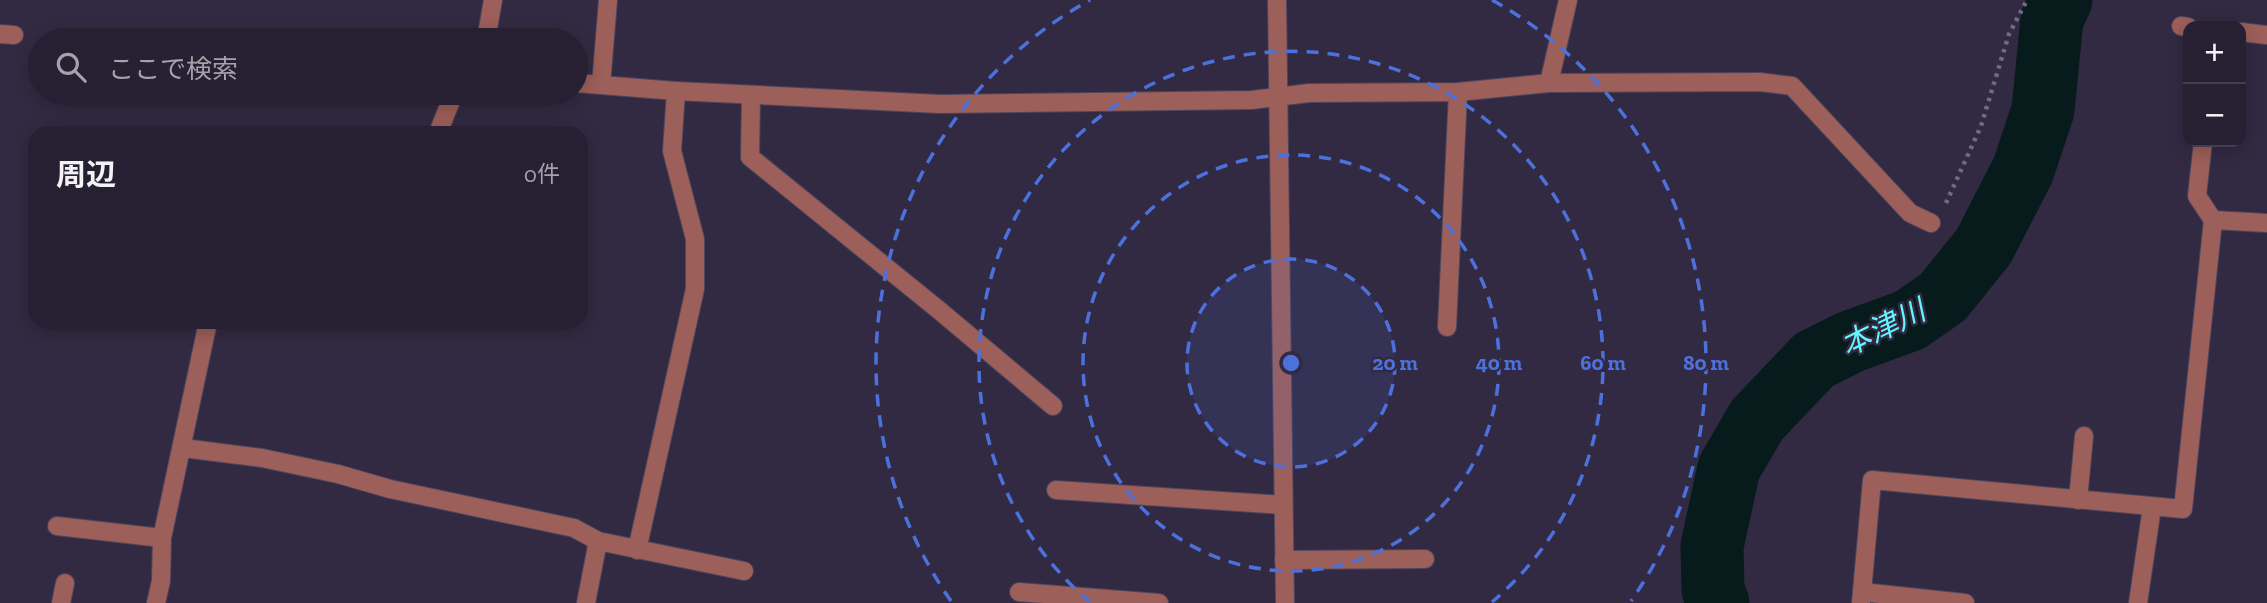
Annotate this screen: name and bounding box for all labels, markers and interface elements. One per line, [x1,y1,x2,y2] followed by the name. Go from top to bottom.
[2183,21,2246,147] map controls
[2183,21,2246,84] button: +
[28,28,588,105] search box
[52,48,90,86] icon: search
[108,53,238,85] text: ここで検索
[2183,84,2246,147] button: −
[56,157,116,193] text: 周辺
[524,160,560,188] text: 0件
[1835,291,1934,364] water label: 本津川
[1372,350,1418,375] text: 20 m
[1476,350,1523,375] text: 40 m
[1580,350,1626,375] text: 60 m
[1683,350,1729,375] text: 80 m
[1279,351,1303,375] centre of rings

